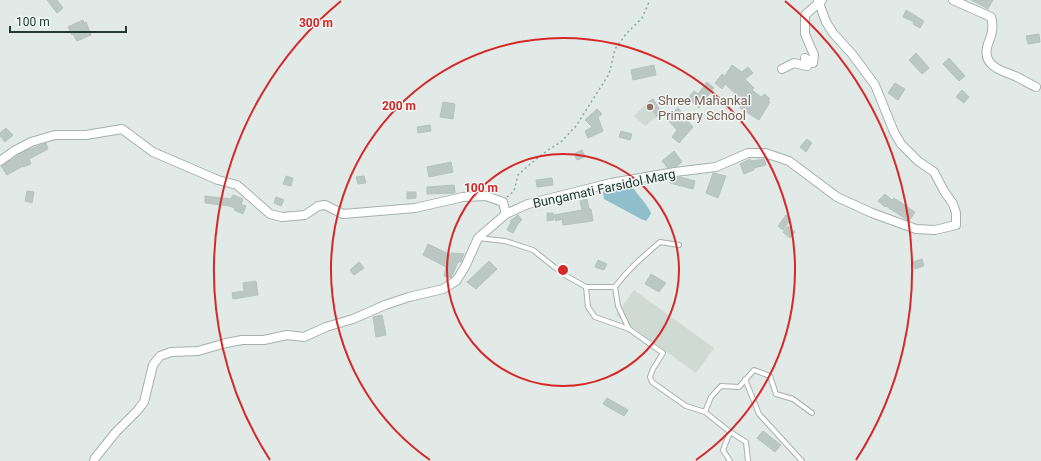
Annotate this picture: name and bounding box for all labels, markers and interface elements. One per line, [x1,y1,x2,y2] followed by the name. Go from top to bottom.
[10,8,126,34] scale bar
[16,15,50,29] text: 100 m
[299,16,333,30] text: 300 m
[658,93,751,123] place label: Shree Mahankal Primary School
[382,99,416,113] text: 200 m
[645,102,655,112] marker: Shree Mahankal Primary School
[531,166,677,211] street label: Bungamati Farsidol Marg
[464,181,498,195] text: 100 m
[556,263,570,277] centre of rings

